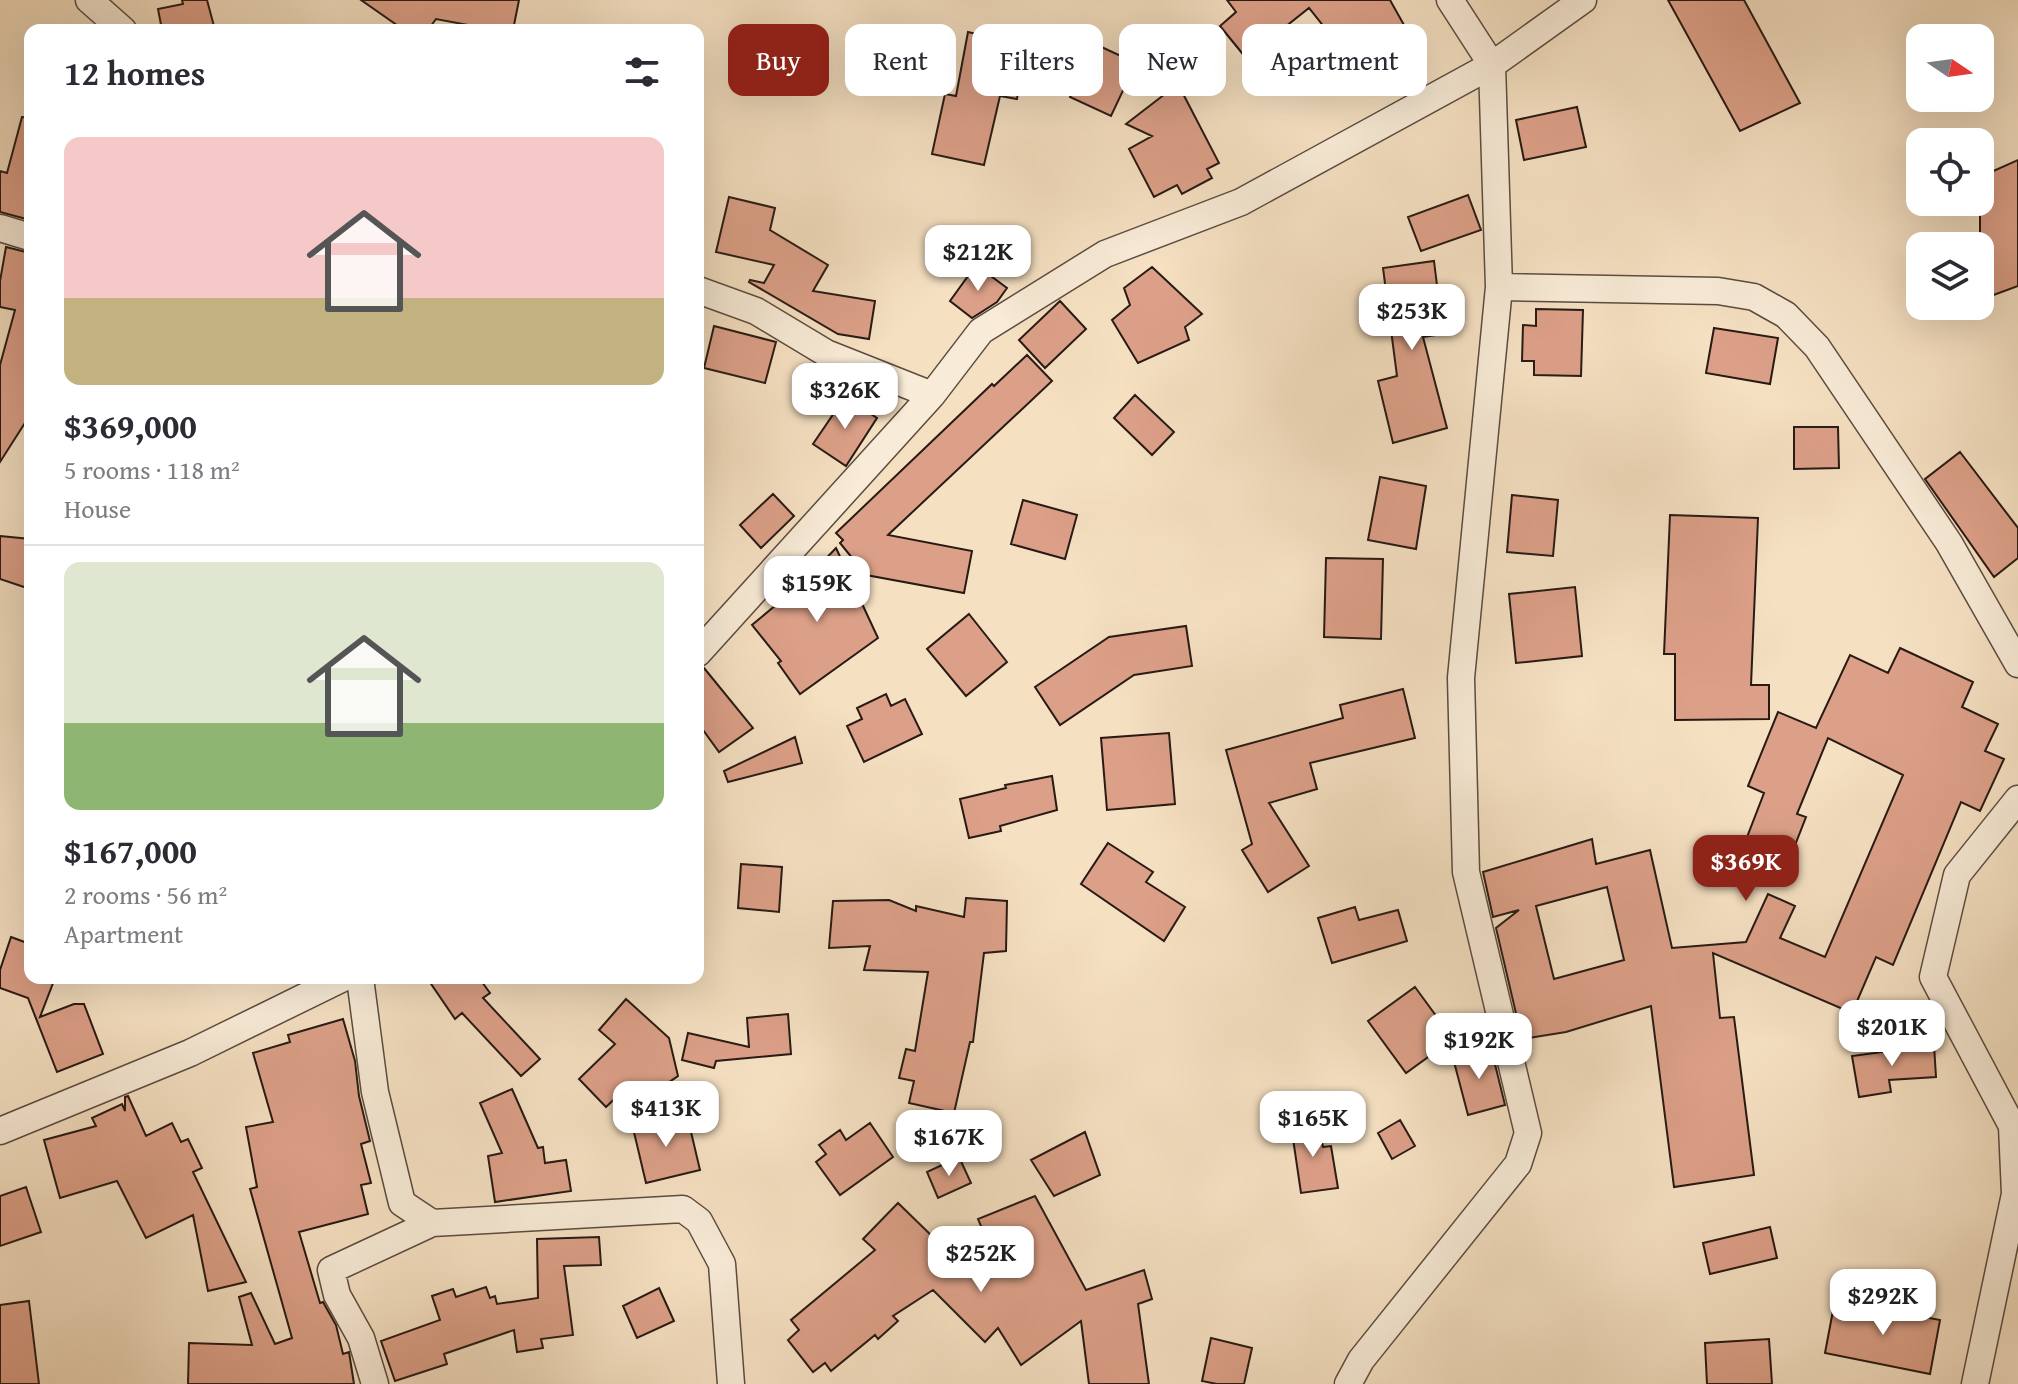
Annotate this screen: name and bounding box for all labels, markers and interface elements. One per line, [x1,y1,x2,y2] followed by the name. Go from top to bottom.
[728,24,829,96] chip: Buy
[845,24,956,96] chip: Rent
[972,24,1103,96] chip: Filters
[1119,24,1226,96] chip: New
[1242,24,1427,96] chip: Apartment
[1906,24,1994,112] north arrow
[1906,24,1994,320] map controls
[64,48,205,97] text: 12 homes
[620,50,664,94] icon: filters
[1906,128,1994,216] button: locate
[292,189,436,333] icon: home
[922,225,1034,293] pin: $212K
[943,231,1013,270] text: $212K
[1906,232,1994,320] button: layers
[1356,284,1468,352] pin: $253K
[1377,290,1447,329] text: $253K
[789,363,901,431] pin: $326K
[810,369,880,408] text: $326K
[64,401,197,450] text: $369,000
[64,450,240,489] text: 5 rooms · 118 m²
[64,489,131,528] text: House
[761,556,873,624] pin: $159K
[782,562,852,601] text: $159K
[292,614,436,758] icon: home
[64,826,197,875] text: $167,000
[1690,835,1802,903] pin: $369K
[1711,841,1781,880] text: $369K
[64,875,227,914] text: 2 rooms · 56 m²
[64,914,183,953] text: Apartment
[1836,1000,1948,1068] pin: $201K
[1857,1006,1927,1045] text: $201K
[1423,1013,1535,1081] pin: $192K
[1444,1019,1514,1058] text: $192K
[610,1081,722,1149] pin: $413K
[631,1087,701,1126] text: $413K
[1257,1091,1369,1159] pin: $165K
[1278,1097,1348,1136] text: $165K
[893,1110,1005,1178] pin: $167K
[914,1116,984,1155] text: $167K
[925,1226,1037,1294] pin: $252K
[946,1232,1016,1271] text: $252K
[1827,1269,1939,1337] pin: $292K
[1848,1275,1918,1314] text: $292K

